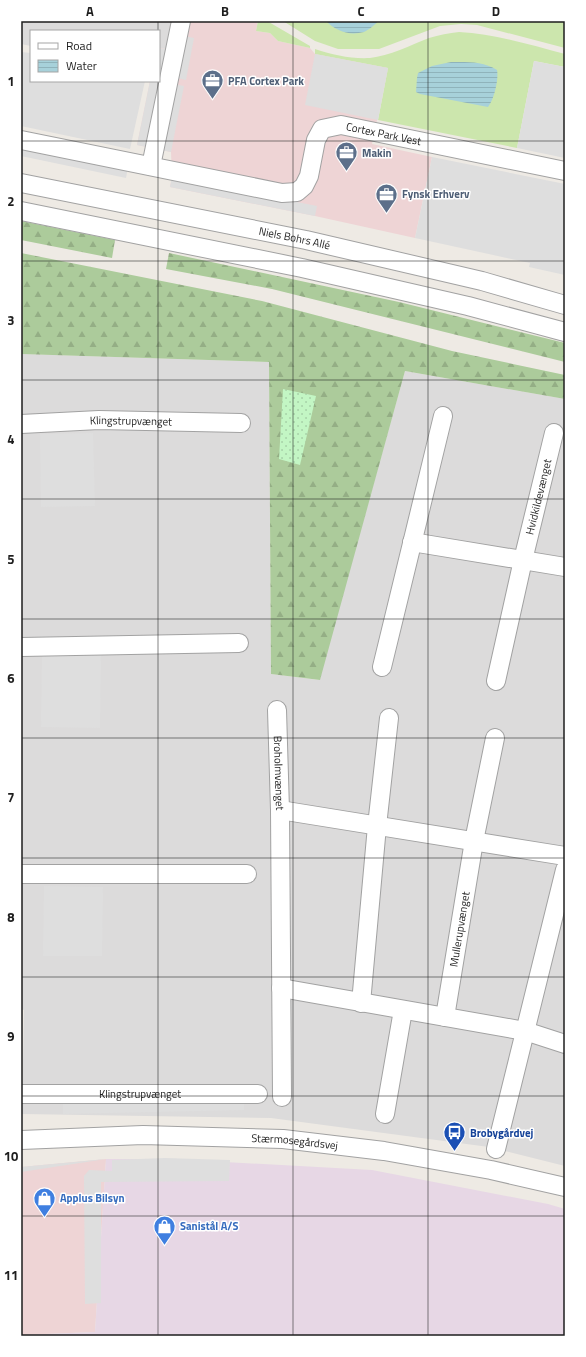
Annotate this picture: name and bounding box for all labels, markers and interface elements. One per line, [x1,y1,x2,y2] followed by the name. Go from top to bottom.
[86,1,94,21] text: A
[221,1,229,21] text: B
[357,1,365,21] text: C
[492,1,500,21] text: D
[30,30,160,82] legend
[66,36,92,55] text: Road
[66,56,97,75] text: Water
[199,68,225,101] office icon: PFA Cortex Park
[7,71,15,91] text: 1
[228,73,304,89] place label: PFA Cortex Park
[345,118,423,149] street label: Cortex Park Vest
[333,140,359,173] office icon: Makin
[362,145,392,161] place label: Makin
[374,181,400,214] office icon: Fynsk Erhverv
[402,186,470,202] place label: Fynsk Erhverv
[7,191,15,211] text: 2
[257,223,332,253] street label: Niels Bohrs Allé
[7,310,15,330] text: 3
[89,412,172,430] street label: Klingstrupvænget
[7,429,15,449] text: 4
[521,457,555,536] street label: Hvidkildevænget
[7,549,15,569] text: 5
[7,668,15,688] text: 6
[270,735,288,811] street label: Broholmvænget
[7,787,15,807] text: 7
[445,890,474,968] street label: Mullerupvænget
[7,907,15,927] text: 8
[7,1026,15,1046] text: 9
[99,1086,181,1102] street label: Klingstrupvænget
[442,1120,468,1153] bus stop icon: Brobygårdvej
[470,1125,534,1141] place label: Brobygårdvej
[251,1130,339,1153] street label: Stærmosegårdsvej
[4,1146,18,1166] text: 10
[31,1185,57,1218] shop icon: Applus Bilsyn
[60,1190,124,1206] place label: Applus Bilsyn
[152,1213,178,1246] shop icon: Sanistål A/S
[180,1218,238,1234] place label: Sanistål A/S
[4,1265,18,1285] text: 11

